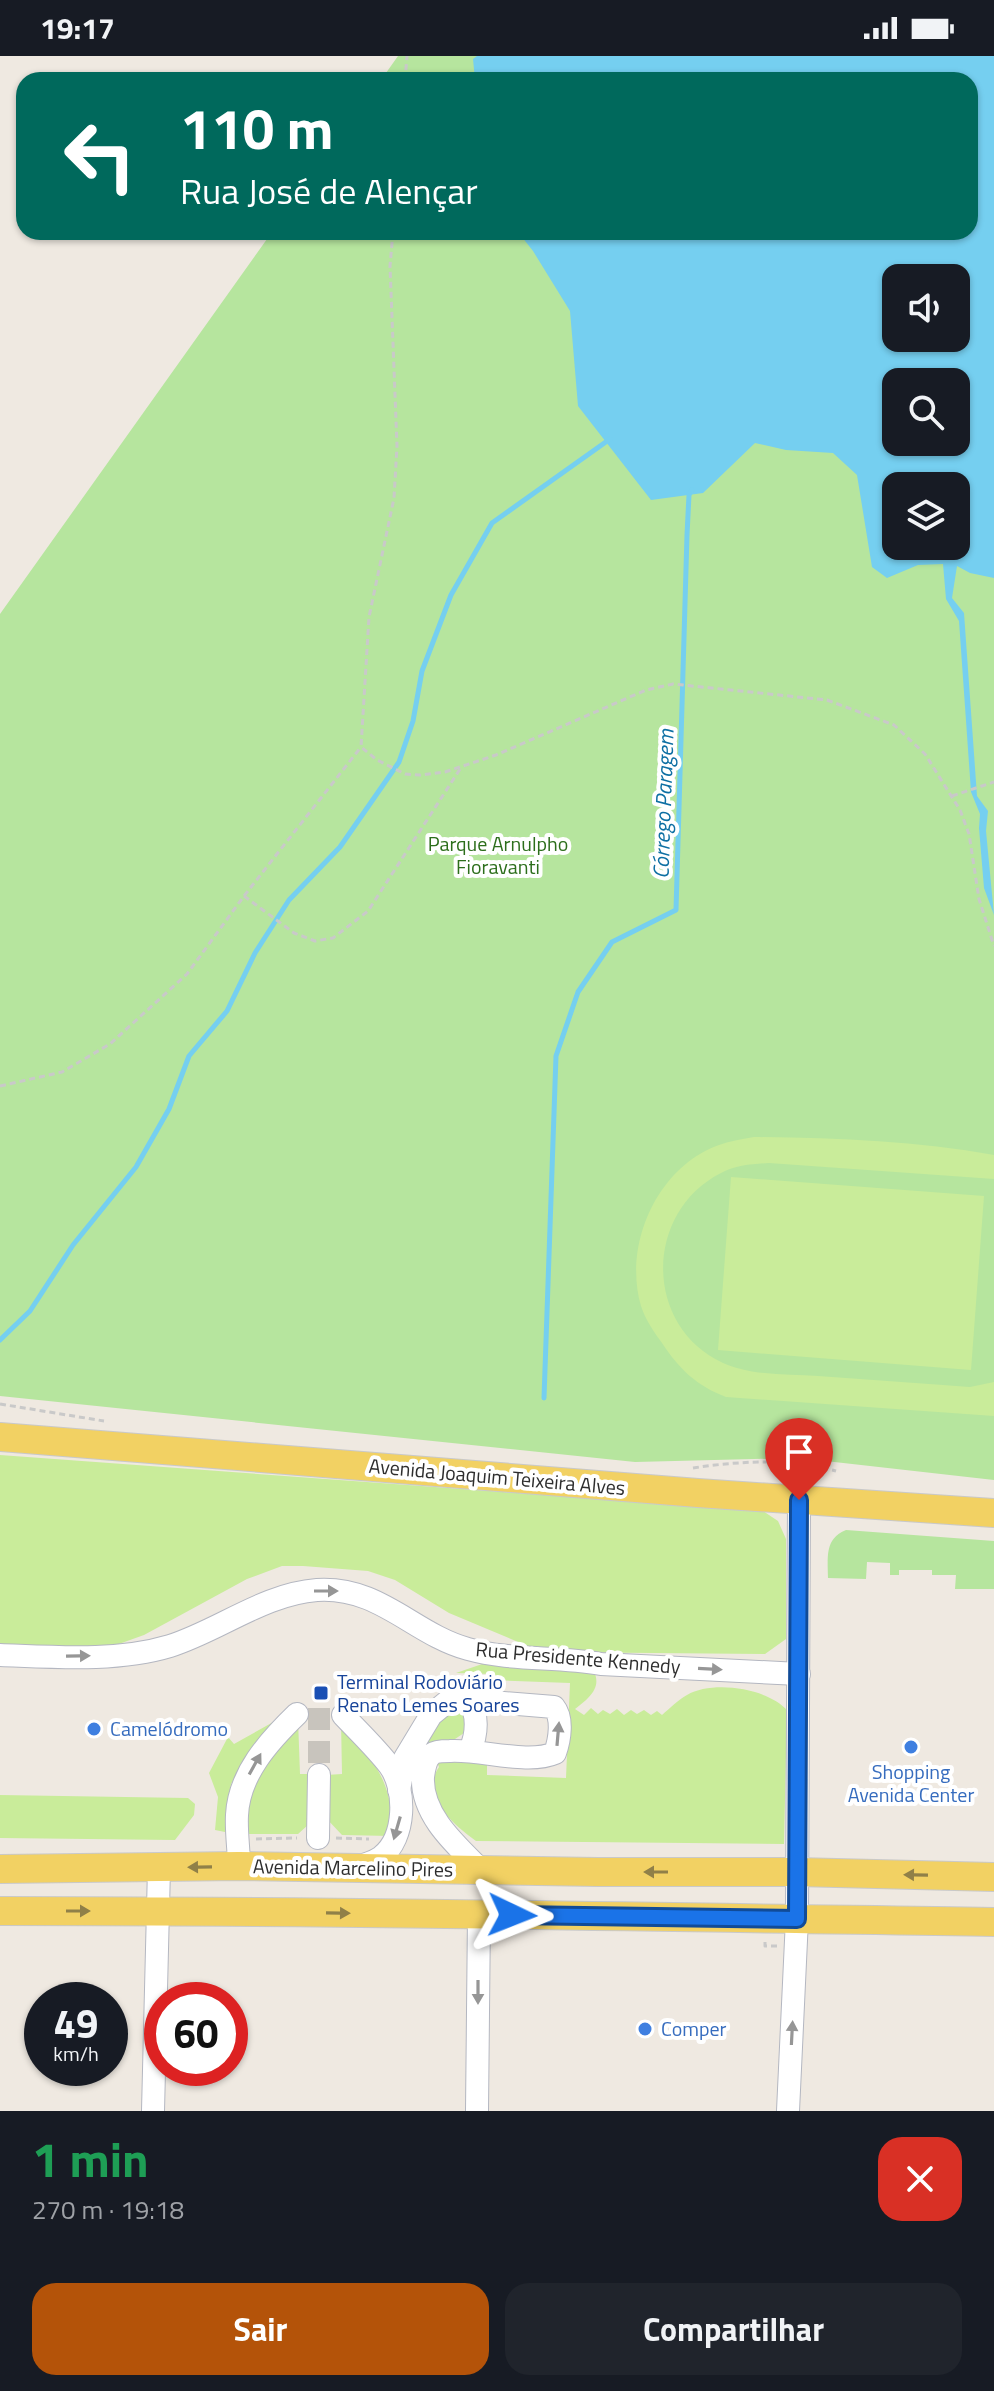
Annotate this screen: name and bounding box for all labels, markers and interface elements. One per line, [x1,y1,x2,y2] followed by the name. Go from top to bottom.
[40,5,115,51] text: 19:17
[180,86,333,171] text: 110 m
[48,104,152,208] icon: left
[180,163,478,218] text: Rua José de Alençar
[882,264,970,560] map controls
[882,264,970,352] button: sound
[882,368,970,456] button: search
[882,472,970,560] button: layers
[643,728,683,879] water label: Córrego Paragem
[428,828,568,882] park label: Parque Arnulpho Fioravanti
[765,1418,833,1500] pin
[777,1430,821,1474] icon: arrive
[368,1450,627,1503] street label: Avenida Joaquim Teixeira Alves
[314,1585,339,1597] one-way arrow
[474,1633,682,1682] street label: Rua Presidente Kennedy
[66,1650,91,1662] one-way arrow
[698,1663,724,1676] one-way arrow
[337,1666,520,1720] place label: Terminal Rodoviário Renato Lemes Soares
[312,1684,330,1702] marker: Terminal Rodoviário Renato Lemes Soares
[110,1713,228,1744] place label: Camelódromo
[85,1720,103,1738] marker: Camelódromo
[552,1721,565,1746] one-way arrow
[902,1738,920,1756] marker: Shopping Avenida Center
[248,1753,262,1775] one-way arrow
[848,1756,974,1810] place label: Shopping Avenida Center
[390,1815,402,1840] one-way arrow
[252,1850,454,1885] street label: Avenida Marcelino Pires
[187,1861,212,1873] one-way arrow
[643,1866,668,1878] one-way arrow
[903,1868,928,1881] one-way arrow
[470,1873,554,1957] position arrow
[66,1905,91,1917] one-way arrow
[326,1907,351,1919] one-way arrow
[472,1980,484,2005] one-way arrow
[144,1982,248,2086] speed limit sign: 60
[54,1993,98,2054] text: 49
[661,2013,727,2044] place label: Comper
[636,2020,654,2038] marker: Comper
[785,2020,798,2045] one-way arrow
[53,2038,99,2069] text: km/h
[32,2123,149,2196] text: 1 min
[878,2137,962,2221] button: close
[32,2190,184,2229] text: 270 m · 19:18
[32,2283,489,2375] button: Sair
[505,2283,962,2375] button: Compartilhar

